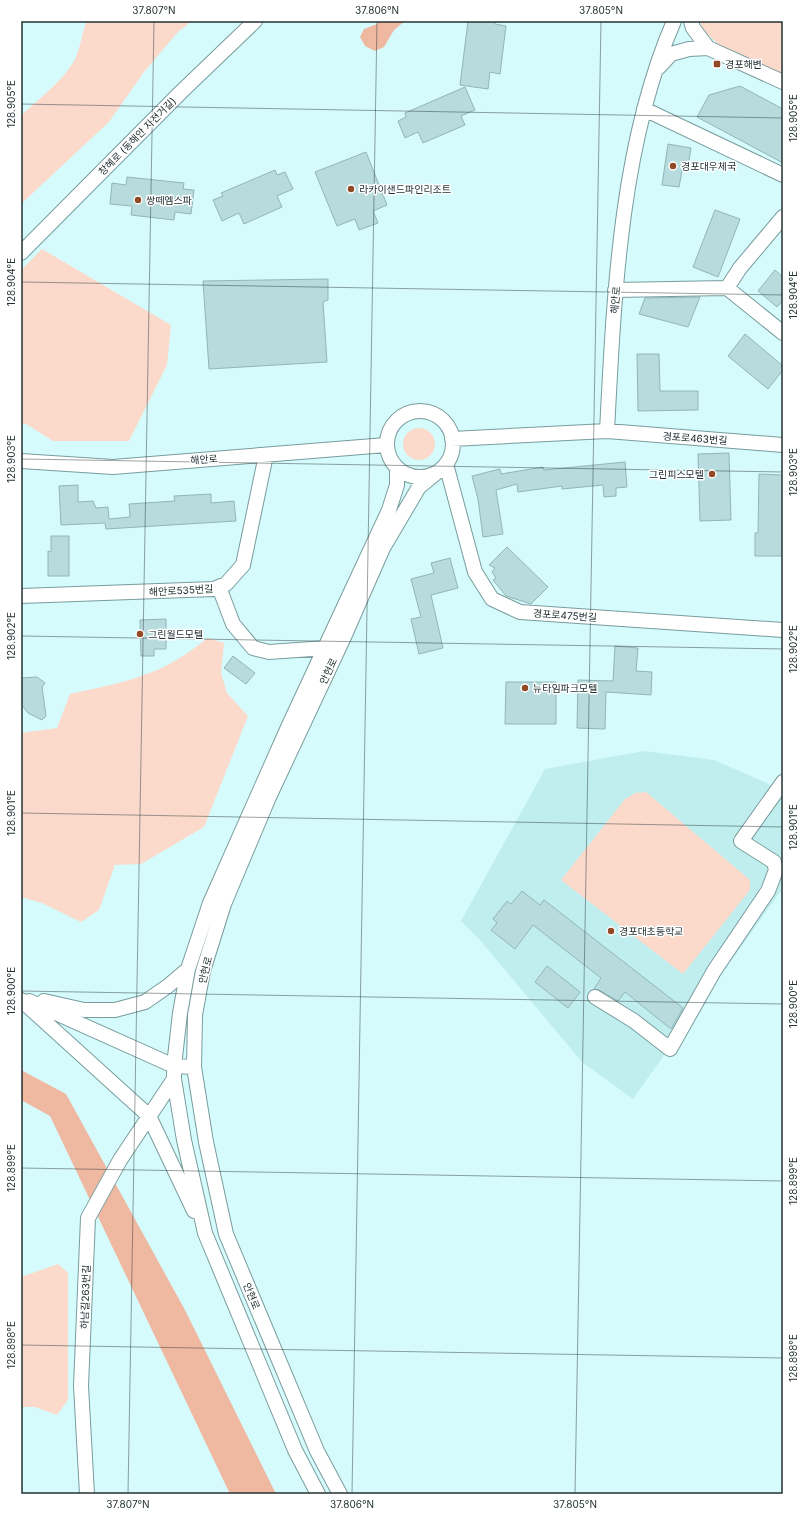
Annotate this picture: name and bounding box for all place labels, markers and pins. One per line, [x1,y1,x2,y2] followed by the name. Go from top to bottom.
[725,58,762,70] place label: 경포해변
[712,59,722,69] marker: 경포해변
[681,160,736,172] place label: 경포대우체국
[668,161,678,171] marker: 경포대우체국
[359,183,451,195] place label: 라카이샌드파인리조트
[346,184,356,194] marker: 라카이샌드파인리조트
[146,194,192,206] place label: 쌍떼엠스파
[133,195,143,205] marker: 쌍떼엠스파
[649,468,704,480] place label: 그린피스모텔
[707,469,717,479] marker: 그린피스모텔
[148,628,203,640] place label: 그린월드모텔
[135,629,145,639] marker: 그린월드모텔
[533,682,597,694] place label: 뉴타임파크모텔
[520,683,530,693] marker: 뉴타임파크모텔
[619,925,683,937] place label: 경포대초등학교
[606,926,616,936] marker: 경포대초등학교

